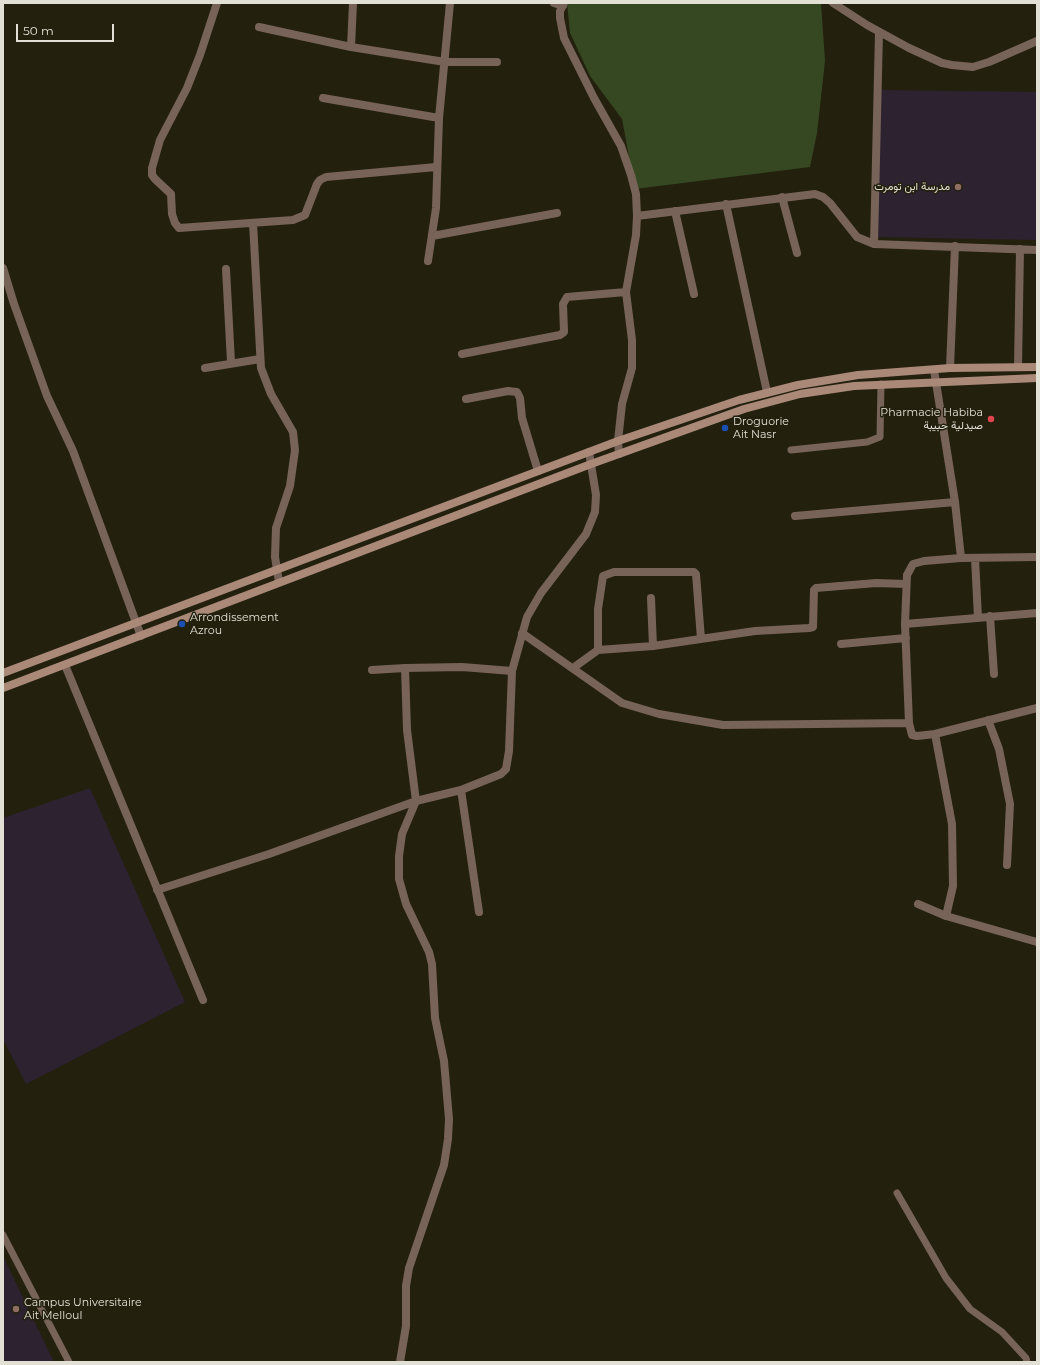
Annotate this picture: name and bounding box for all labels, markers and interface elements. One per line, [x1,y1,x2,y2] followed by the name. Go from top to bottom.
[18,16,116,42] scale bar
[23,23,54,38] text: 50 m
[874,180,950,194] place label: مدرسة ابن تومرت
[953,182,963,192] marker: مدرسة ابن تومرت
[880,406,983,432] place label: Pharmacie Habiba صيدلية حبيبة
[986,414,996,424] marker: Pharmacie Habiba صيدلية حبيبة
[733,415,789,441] place label: Droguorie Ait Nasr
[720,423,730,433] marker: Droguorie Ait Nasr
[190,611,279,637] place label: Arrondissement Azrou
[177,619,187,629] marker: Arrondissement Azrou
[24,1296,142,1322] place label: Campus Universitaire Ait Melloul
[11,1304,21,1314] marker: Campus Universitaire Ait Melloul

